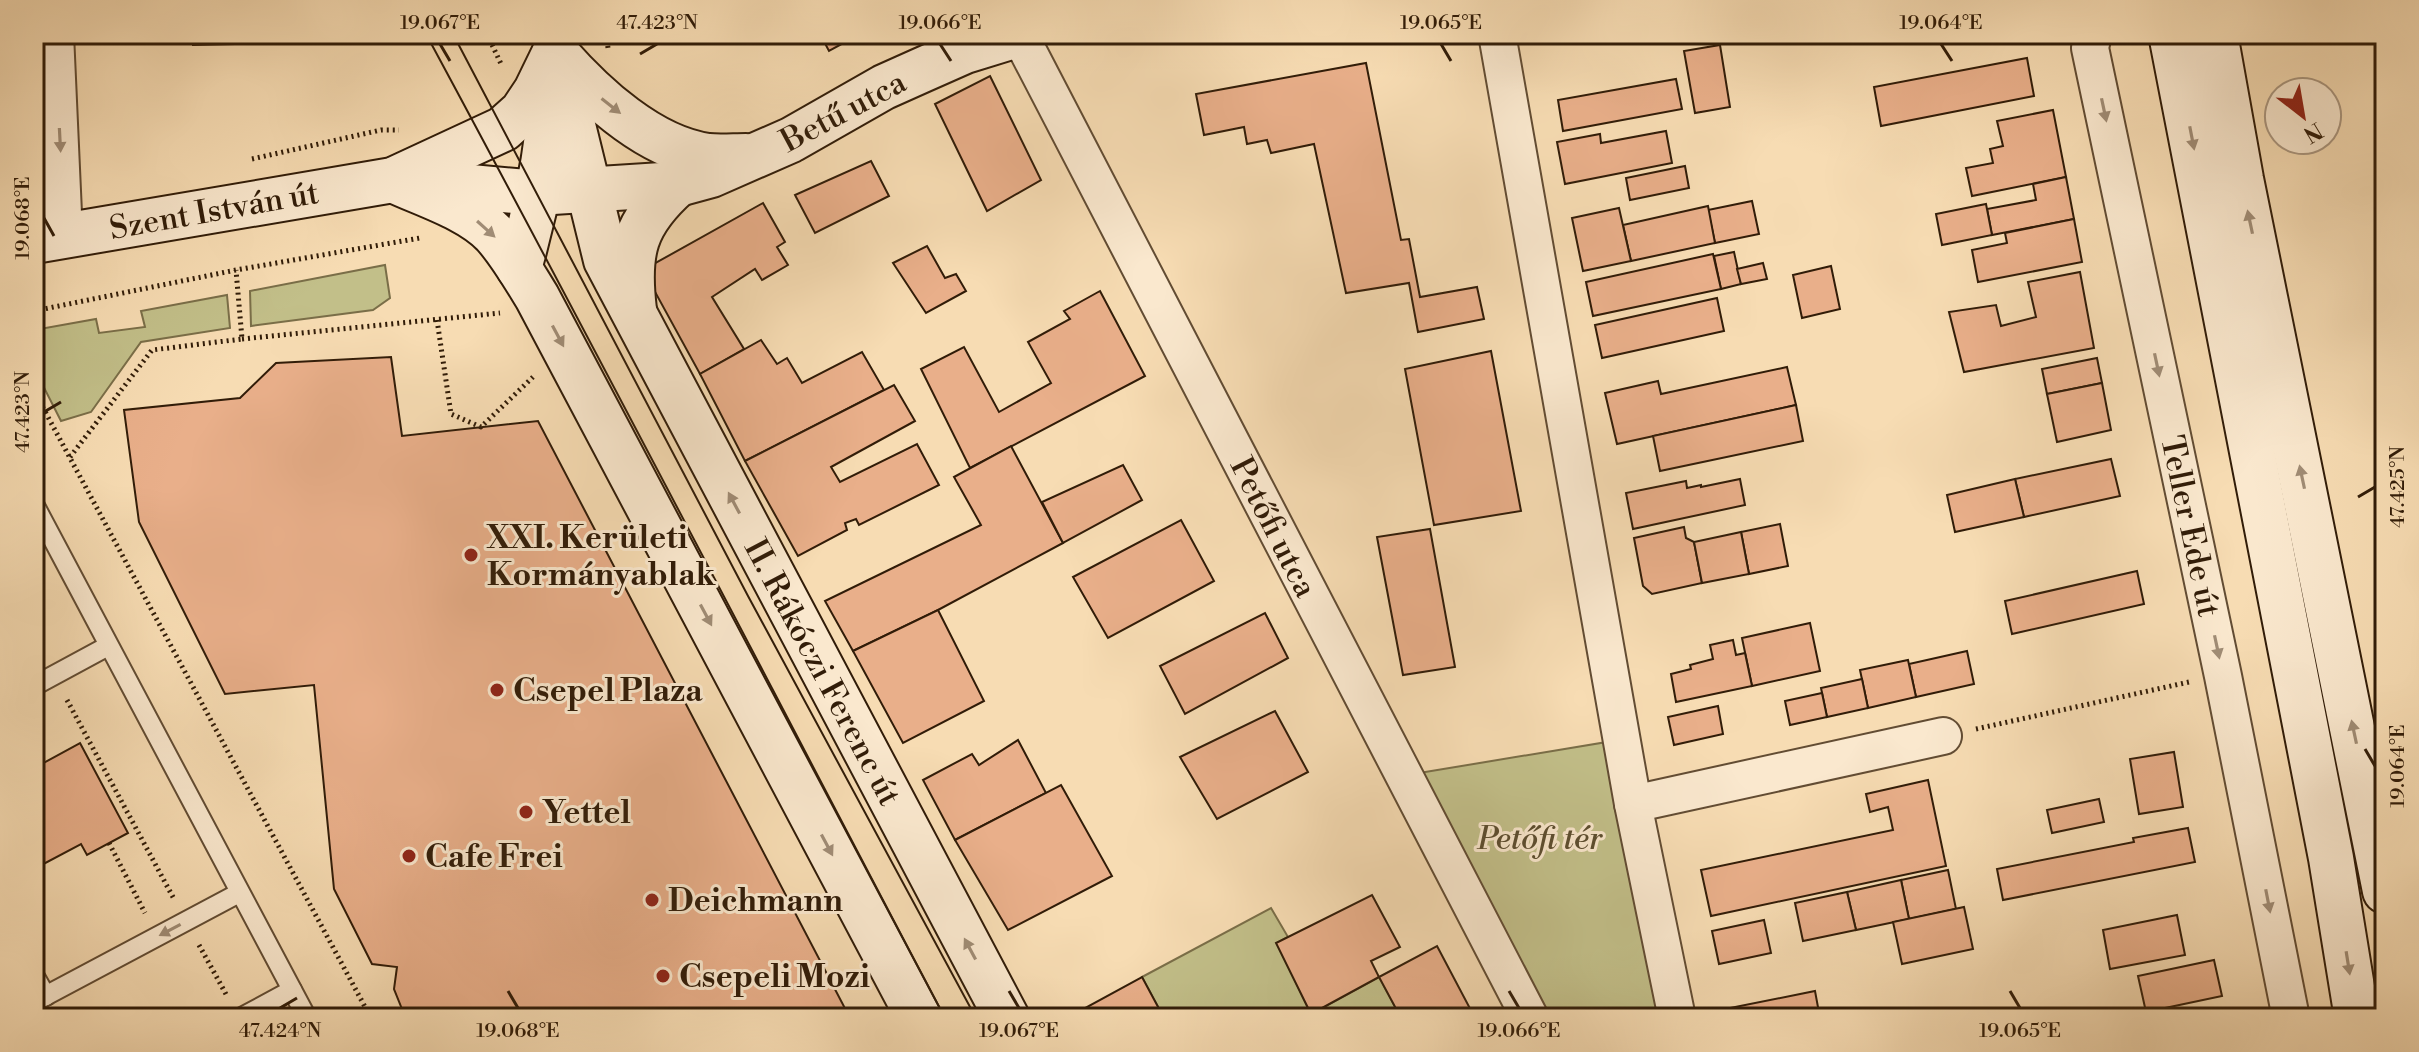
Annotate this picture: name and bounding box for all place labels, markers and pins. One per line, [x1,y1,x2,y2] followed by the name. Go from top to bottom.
[486,518,717,595] place label: XXI. Kerületi Kormányablak
[462,546,480,564] marker: XXI. Kerületi Kormányablak
[513,671,703,711] place label: Csepel Plaza
[488,681,506,699] marker: Csepel Plaza
[542,793,631,833] place label: Yettel
[517,803,535,821] marker: Yettel
[425,837,563,877] place label: Cafe Frei
[400,847,418,865] marker: Cafe Frei
[668,881,843,921] place label: Deichmann
[643,891,661,909] marker: Deichmann
[679,957,870,997] place label: Csepeli Mozi
[654,967,672,985] marker: Csepeli Mozi

